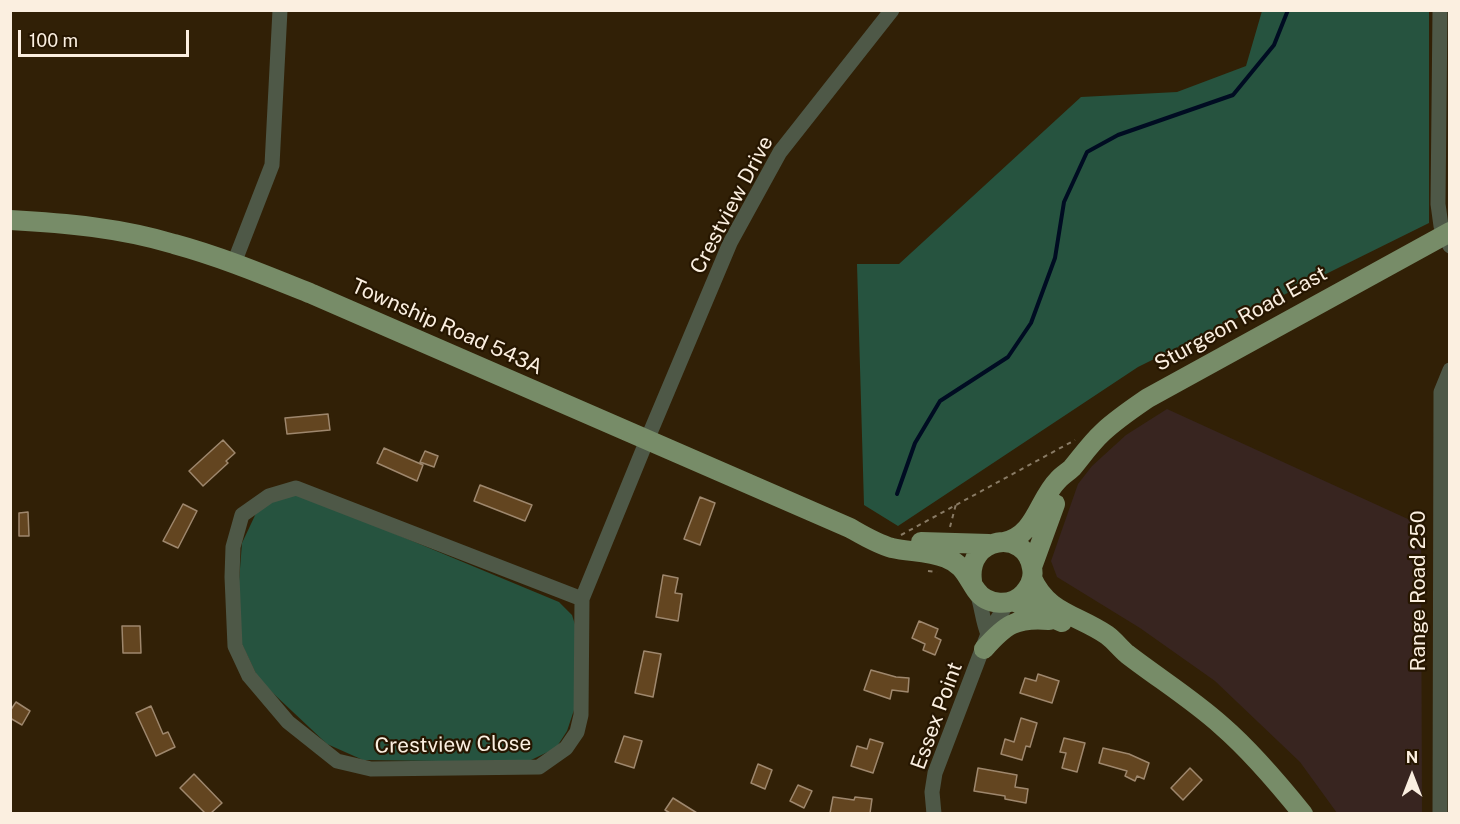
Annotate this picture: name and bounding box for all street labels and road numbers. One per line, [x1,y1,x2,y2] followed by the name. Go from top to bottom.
[685,132,779,278] street label: Crestview Drive
[1150,261,1332,377] street label: Sturgeon Road East
[348,274,546,380] street label: Township Road 543A
[1406,510,1432,672] street label: Range Road 250
[906,659,968,773] street label: Essex Point
[375,731,531,759] street label: Crestview Close

